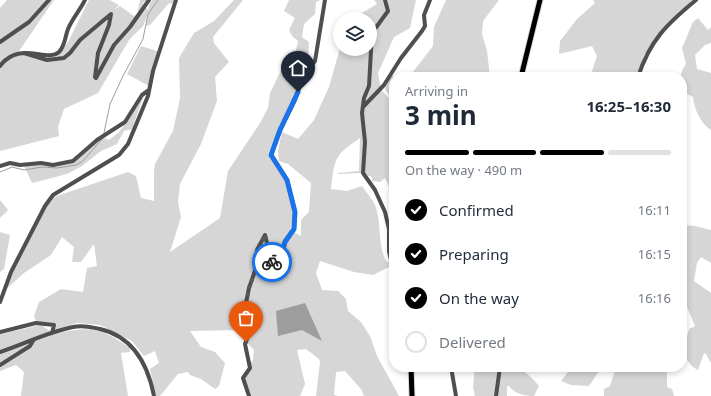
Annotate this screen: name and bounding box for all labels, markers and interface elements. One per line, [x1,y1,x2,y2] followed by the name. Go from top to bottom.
[333,12,377,56] map controls
[333,12,377,56] button: layers
[281,51,315,92] pin
[287,57,309,79] icon: home
[405,82,468,100] text: Arriving in
[586,96,671,116] text: 16:25–16:30
[405,97,477,133] text: 3 min
[405,161,522,179] text: On the way · 490 m
[405,199,427,221] icon: check
[439,200,514,220] text: Confirmed
[638,201,671,219] text: 16:11
[252,242,292,282] courier
[405,243,427,265] icon: check
[439,244,509,264] text: Preparing
[638,245,671,263] text: 16:15
[261,251,283,273] icon: bike
[405,287,427,309] icon: check
[439,288,519,308] text: On the way
[638,289,671,307] text: 16:16
[229,301,263,342] pin
[235,307,257,329] icon: bag
[439,332,506,352] text: Delivered

